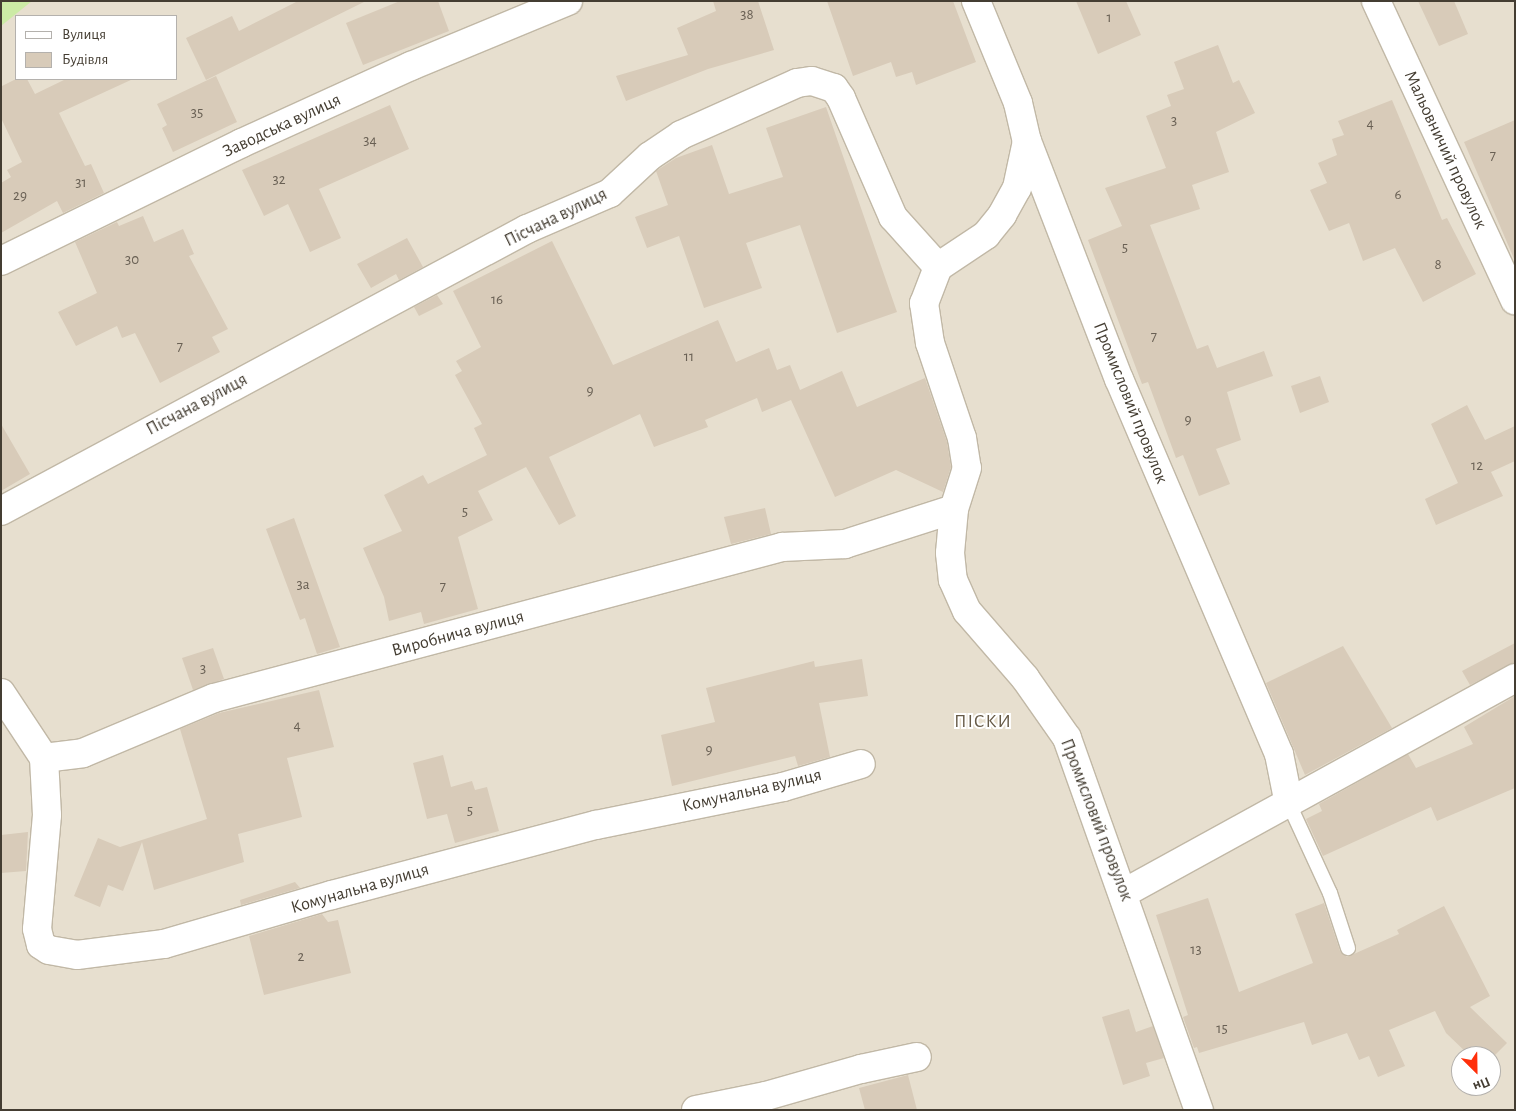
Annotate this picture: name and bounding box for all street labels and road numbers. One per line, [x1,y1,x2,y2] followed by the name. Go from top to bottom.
[1399,67,1491,233] street label: Мальовничий провулок
[219,89,345,163] street label: Заводська вулиця
[501,184,611,252] street label: Пісчана вулиця
[1088,319,1172,487] street label: Промисловий провулок
[143,369,251,441] street label: Пісчана вулиця
[390,606,526,662] street label: Виробнича вулиця
[1055,736,1137,904] street label: Промисловий провулок
[680,764,824,818] street label: Комунальна вулиця
[288,859,432,919] street label: Комунальна вулиця

